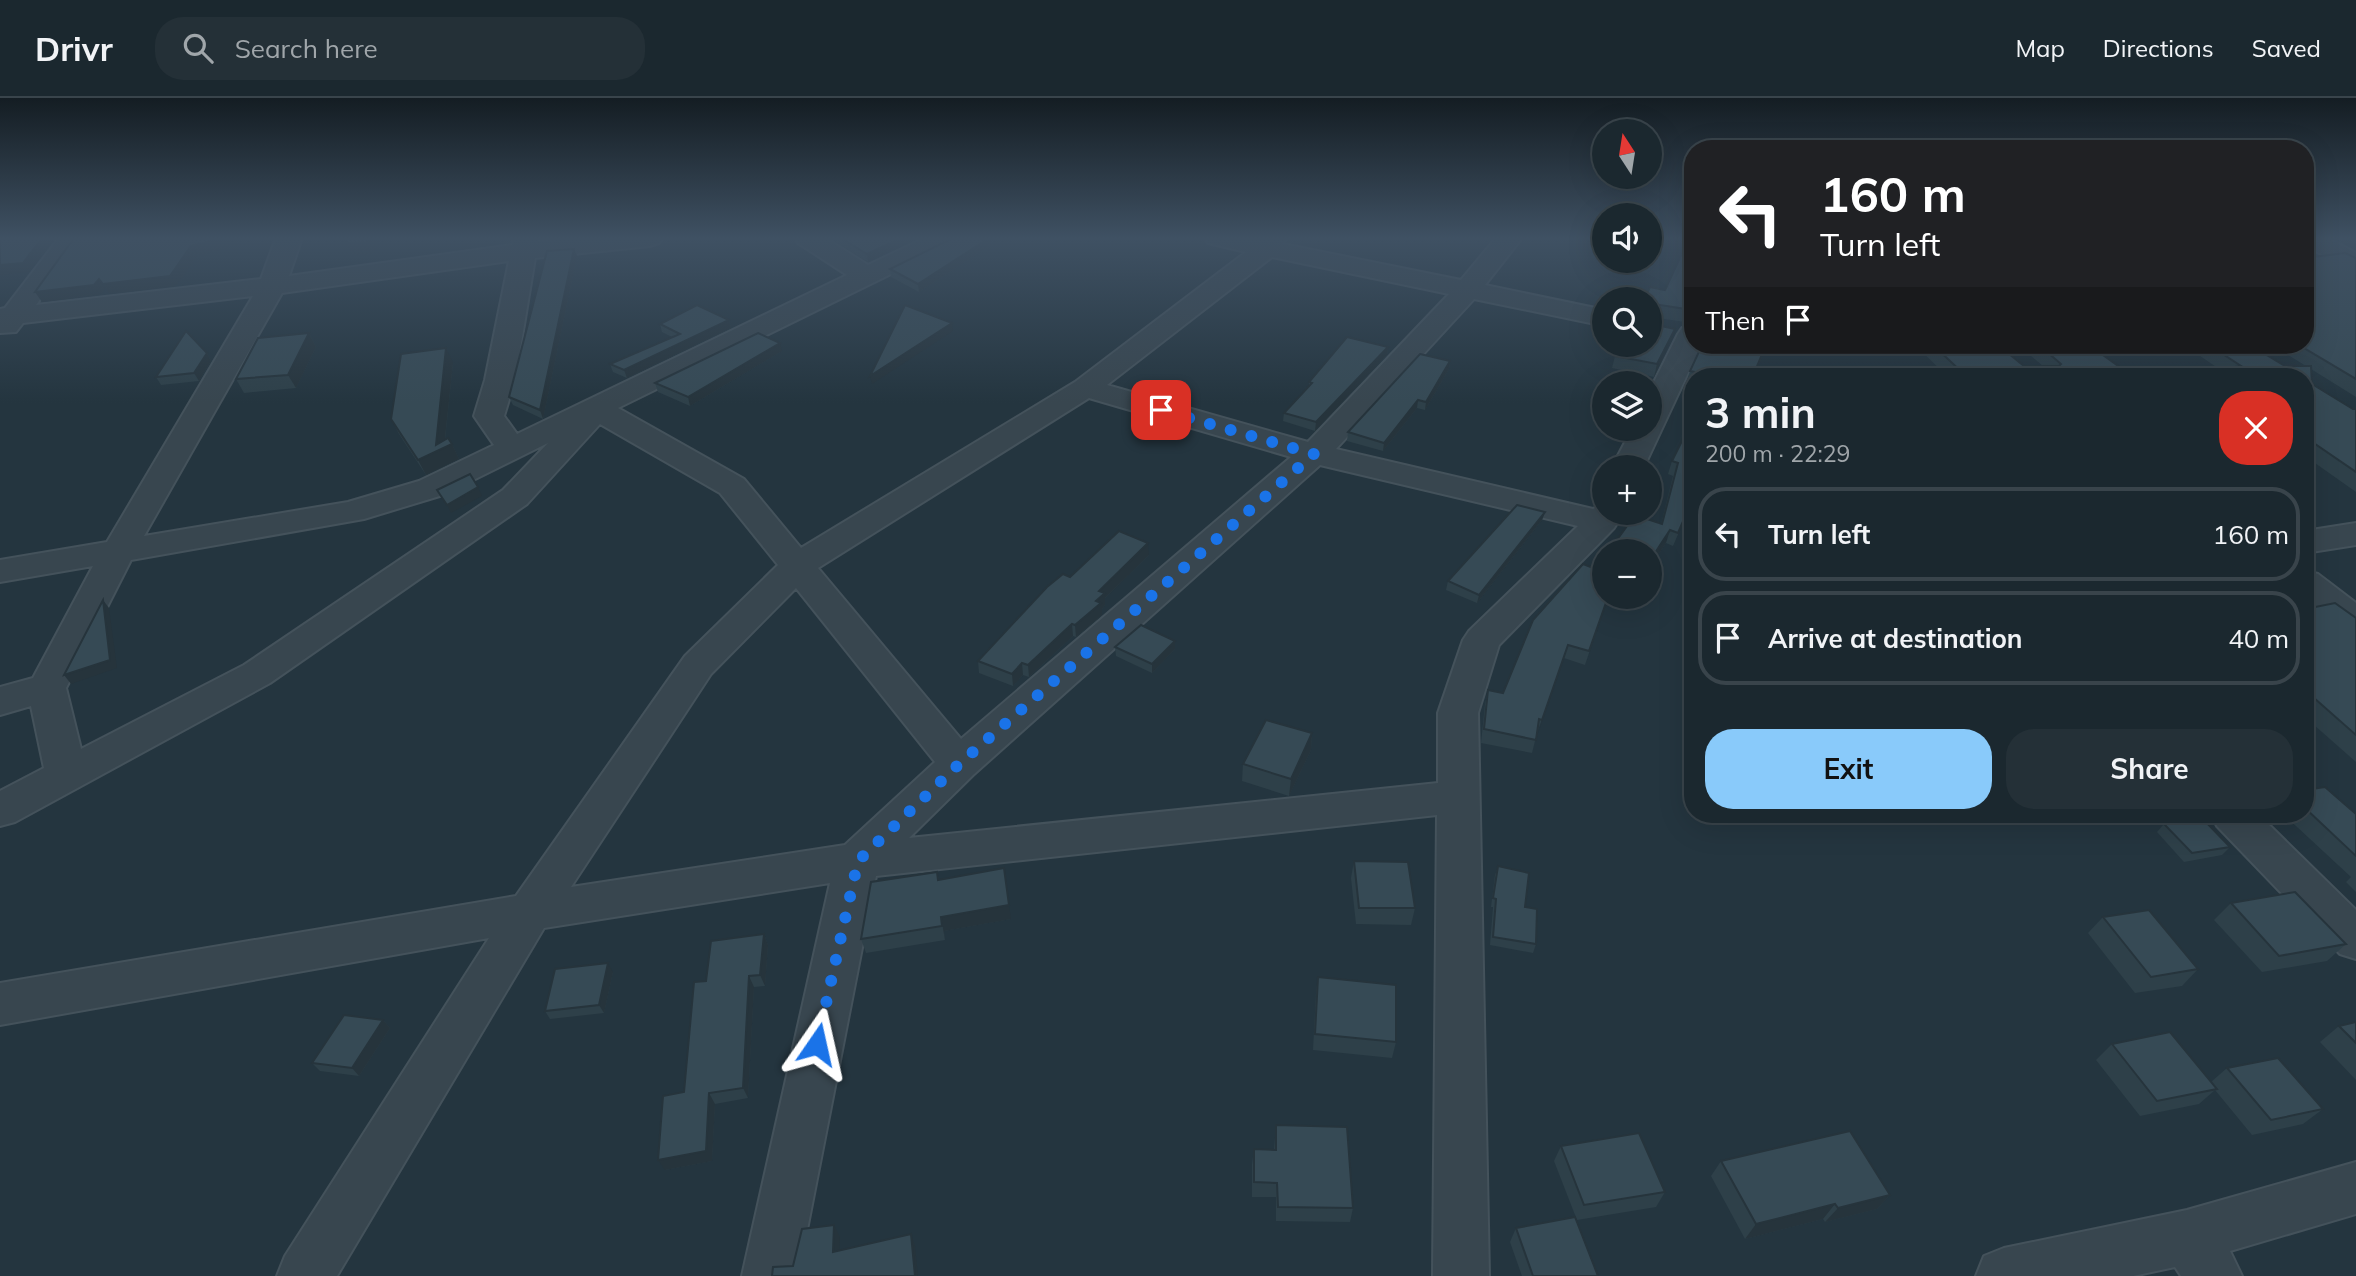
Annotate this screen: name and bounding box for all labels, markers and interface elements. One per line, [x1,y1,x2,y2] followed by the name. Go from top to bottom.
[155,17,645,80] search box
[35,28,113,69] text: Drivr
[179,29,217,67] icon: search
[235,32,378,65] text: Search here
[2015,33,2065,63] text: Map
[2103,33,2214,63] text: Directions
[2252,33,2321,63] text: Saved
[1592,119,1662,189] north arrow
[1592,119,1662,609] map controls
[1820,163,1966,224] text: 160 m
[1705,168,1796,259] icon: left
[1592,203,1662,273] button: sound
[1820,224,1940,264] text: Turn left
[1592,287,1662,357] button: search
[1779,301,1817,339] icon: arrive
[1705,304,1765,337] text: Then
[1592,371,1662,441] button: layers
[1131,380,1191,440] pin
[1705,386,1816,439] text: 3 min
[1142,391,1180,429] icon: arrive
[2219,391,2293,465] button: close
[1705,439,1850,468] text: 200 m · 22:29
[1592,455,1662,525] button: +
[1709,515,1747,553] icon: left
[1768,518,1870,551] text: Turn left
[2213,518,2289,551] text: 160 m
[1592,539,1662,609] button: −
[1709,619,1747,657] icon: arrive
[1768,622,2023,655] text: Arrive at destination
[2228,622,2289,655] text: 40 m
[1705,729,1992,809] button: Exit
[2006,729,2293,809] button: Share
[780,1007,854,1081] position arrow

